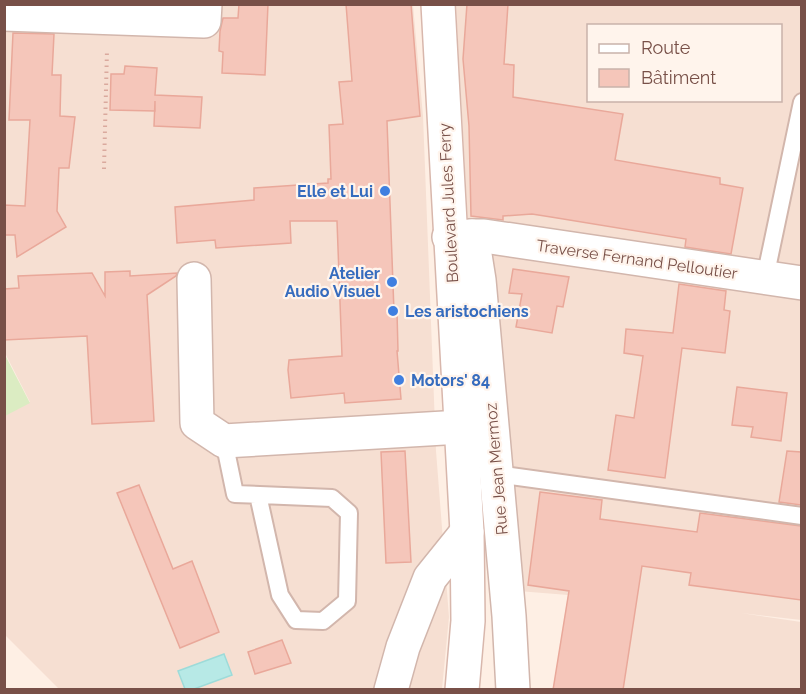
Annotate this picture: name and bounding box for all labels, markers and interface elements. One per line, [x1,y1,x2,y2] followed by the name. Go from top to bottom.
[587,24,782,102] legend
[641,37,691,58] text: Route
[641,67,716,88] text: Bâtiment
[435,122,462,283] street label: Boulevard Jules Ferry
[297,182,373,201] place label: Elle et Lui
[378,184,392,198] marker: Elle et Lui
[535,236,739,283] street label: Traverse Fernand Pelloutier
[285,264,381,301] place label: Atelier Audio Visuel
[385,275,399,289] marker: Atelier Audio Visuel
[405,302,529,321] place label: Les aristochiens
[386,304,400,318] marker: Les aristochiens
[411,371,490,390] place label: Motors' 84
[392,373,406,387] marker: Motors' 84
[481,402,512,536] street label: Rue Jean Mermoz

